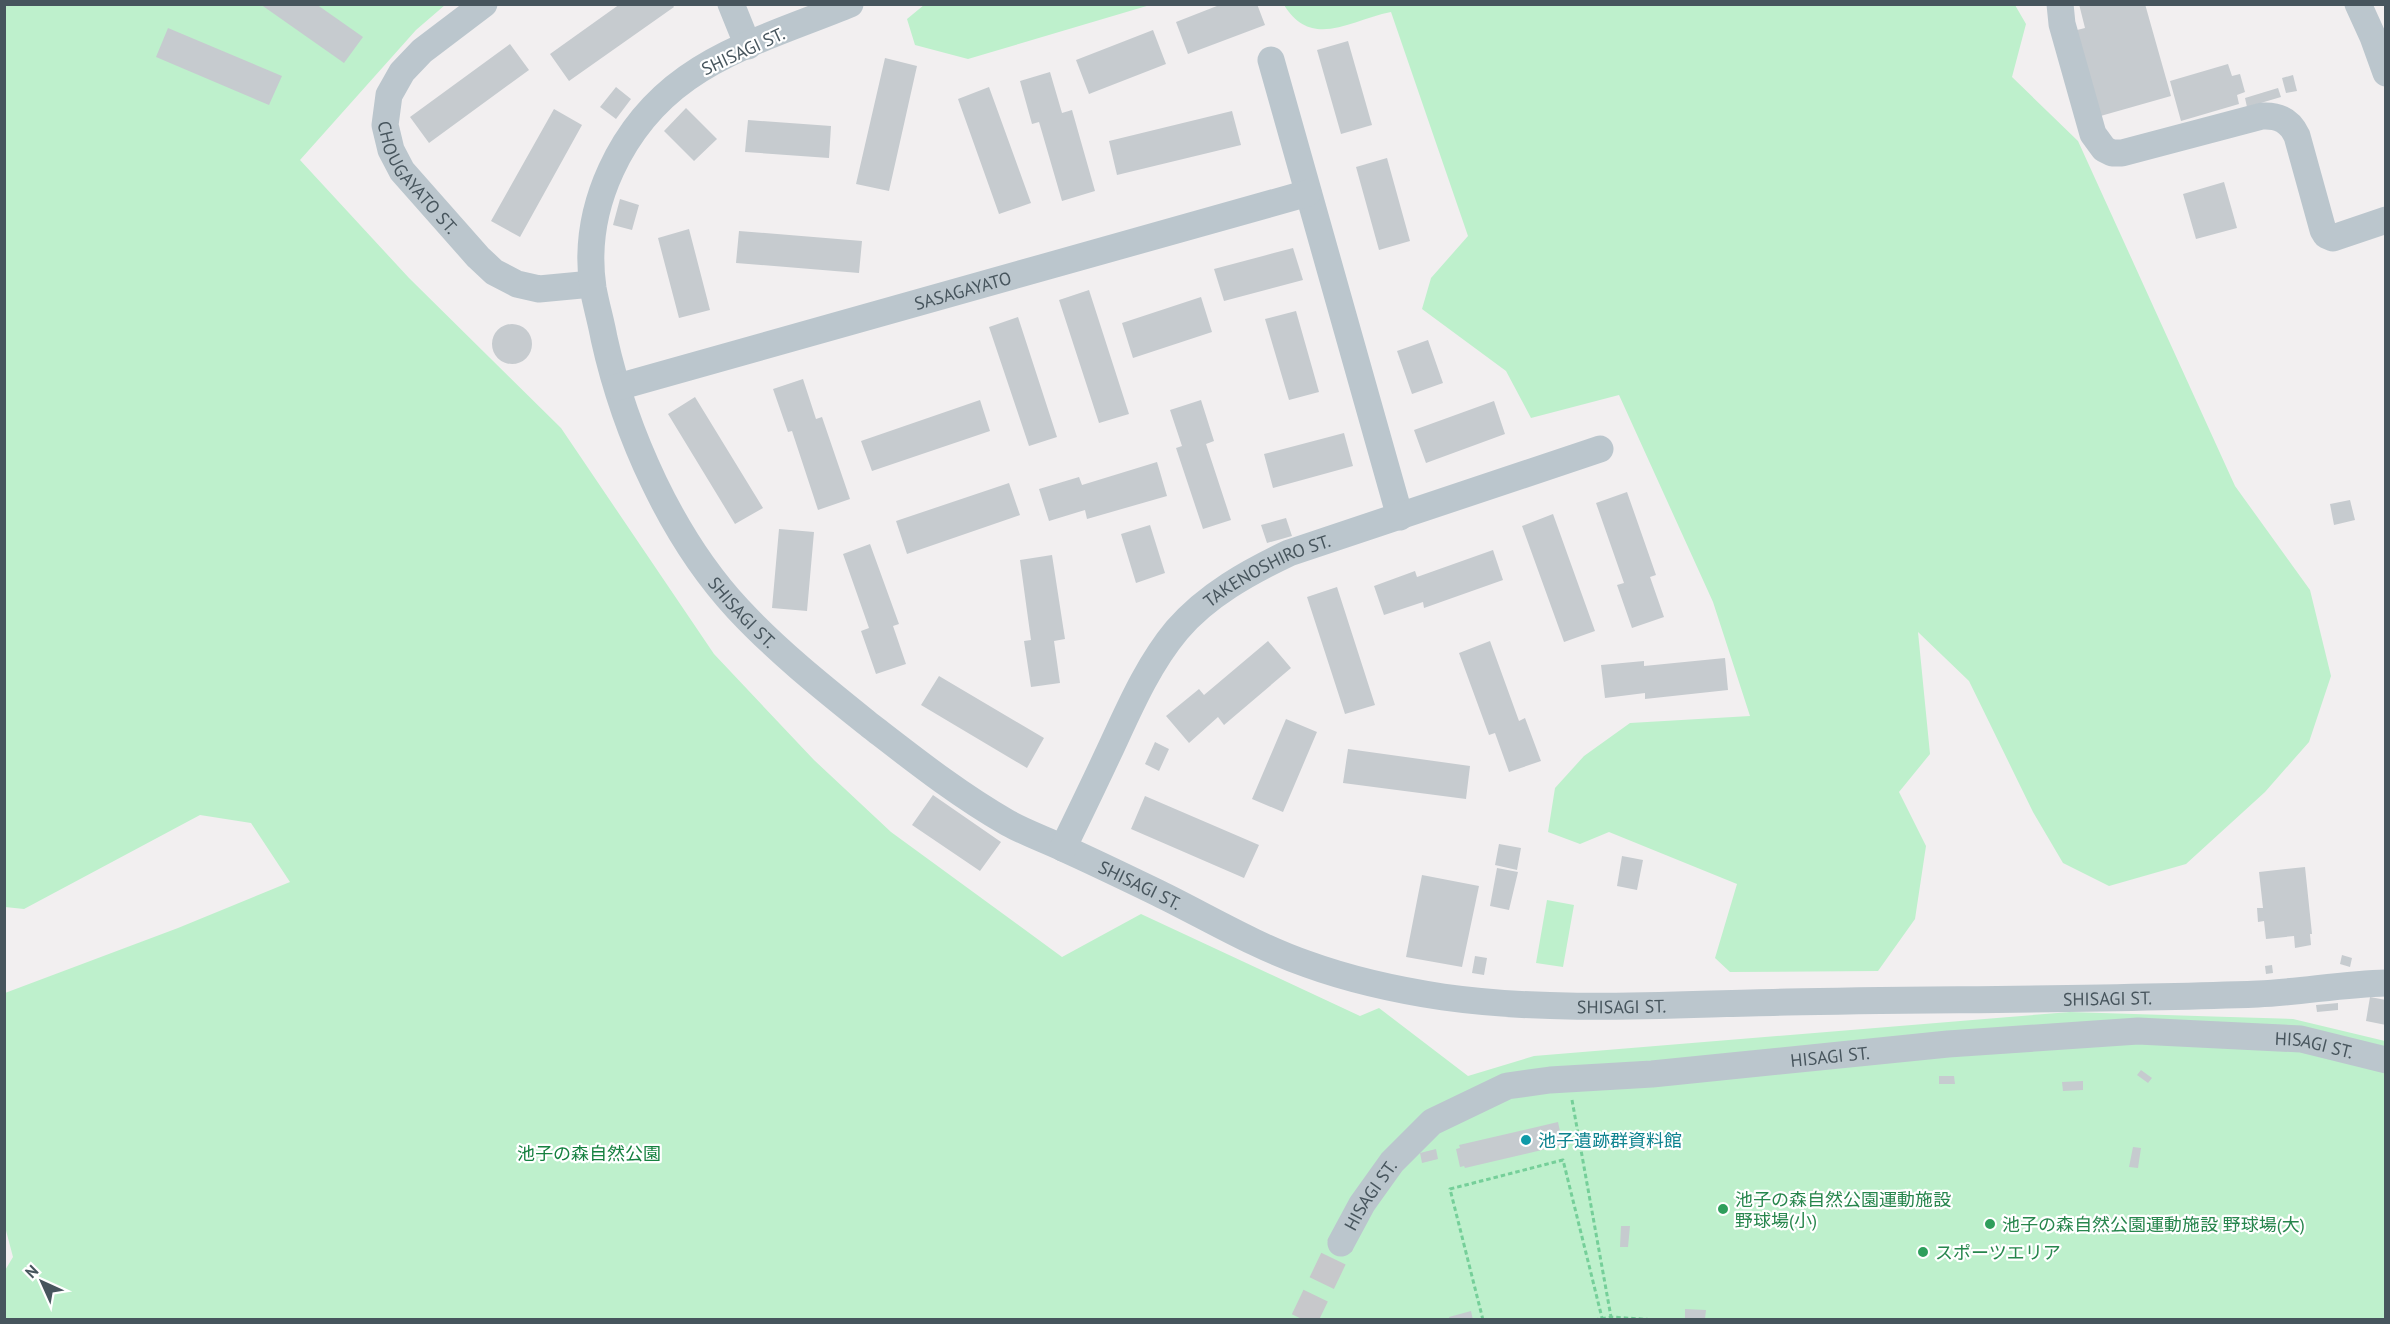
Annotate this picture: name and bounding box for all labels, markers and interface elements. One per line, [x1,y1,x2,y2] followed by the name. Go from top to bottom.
[698,22,788,80] street label: SHISAGI ST.
[373,119,463,238] street label: CHOUGAYATO ST.
[912,266,1014,315] street label: SASAGAYATO
[1198,529,1333,612] street label: TAKENOSHIRO ST.
[704,572,781,652] street label: SHISAGI ST.
[1095,855,1185,914] street label: SHISAGI ST.
[2063,986,2152,1010] street label: SHISAGI ST.
[1577,994,1666,1018] street label: SHISAGI ST.
[2274,1026,2356,1063] street label: HISAGI ST.
[1789,1041,1871,1071] street label: HISAGI ST.
[1538,1129,1682,1152] place label: 池子遺跡群資料館
[1519,1133,1533,1147] marker: 池子遺跡群資料館
[517,1142,661,1165] park label: 池子の森自然公園
[1339,1155,1401,1234] street label: HISAGI ST.
[1735,1188,1951,1232] place label: 池子の森自然公園運動施設 野球場(小)
[1716,1202,1730,1216] marker: 池子の森自然公園運動施設 野球場(小)
[2002,1213,2305,1236] place label: 池子の森自然公園運動施設 野球場(大)
[1983,1217,1997,1231] marker: 池子の森自然公園運動施設 野球場(大)
[1935,1241,2061,1264] place label: スポーツエリア
[1916,1245,1930,1259] marker: スポーツエリア
[12,1252,72,1312] north arrow
[21,1261,42,1282] text: N

